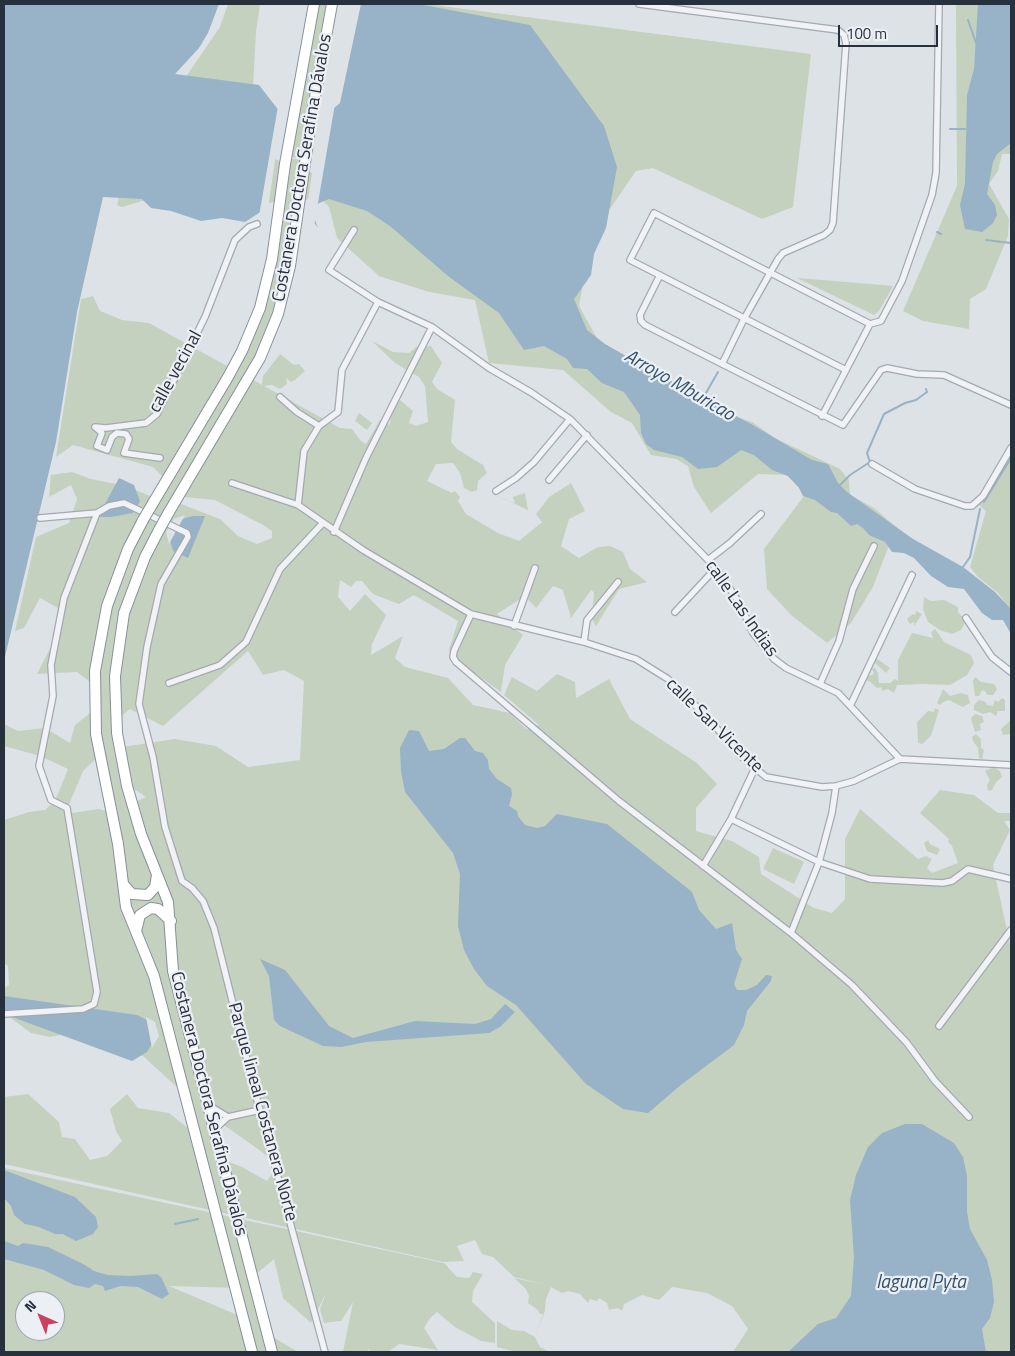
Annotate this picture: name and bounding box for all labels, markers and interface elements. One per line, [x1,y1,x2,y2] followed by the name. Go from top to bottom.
[840,15,940,47] scale bar
[846,22,887,45] text: 100 m
[269,32,337,304] street label: Costanera Doctora Serafina Dávalos
[145,327,207,417] street label: calle vecinal
[620,345,738,427] water label: Arroyo Mburicao
[700,556,782,662] street label: calle Las Indias
[661,674,767,778] street label: calle San Vicente
[165,970,251,1238] street label: Costanera Doctora Serafina Dávalos
[222,1000,302,1224] street label: Parque lineal Costanera Norte
[876,1272,966,1294] water label: laguna Pyta
[15,1291,65,1341] north arrow
[19,1295,41,1316] text: N

